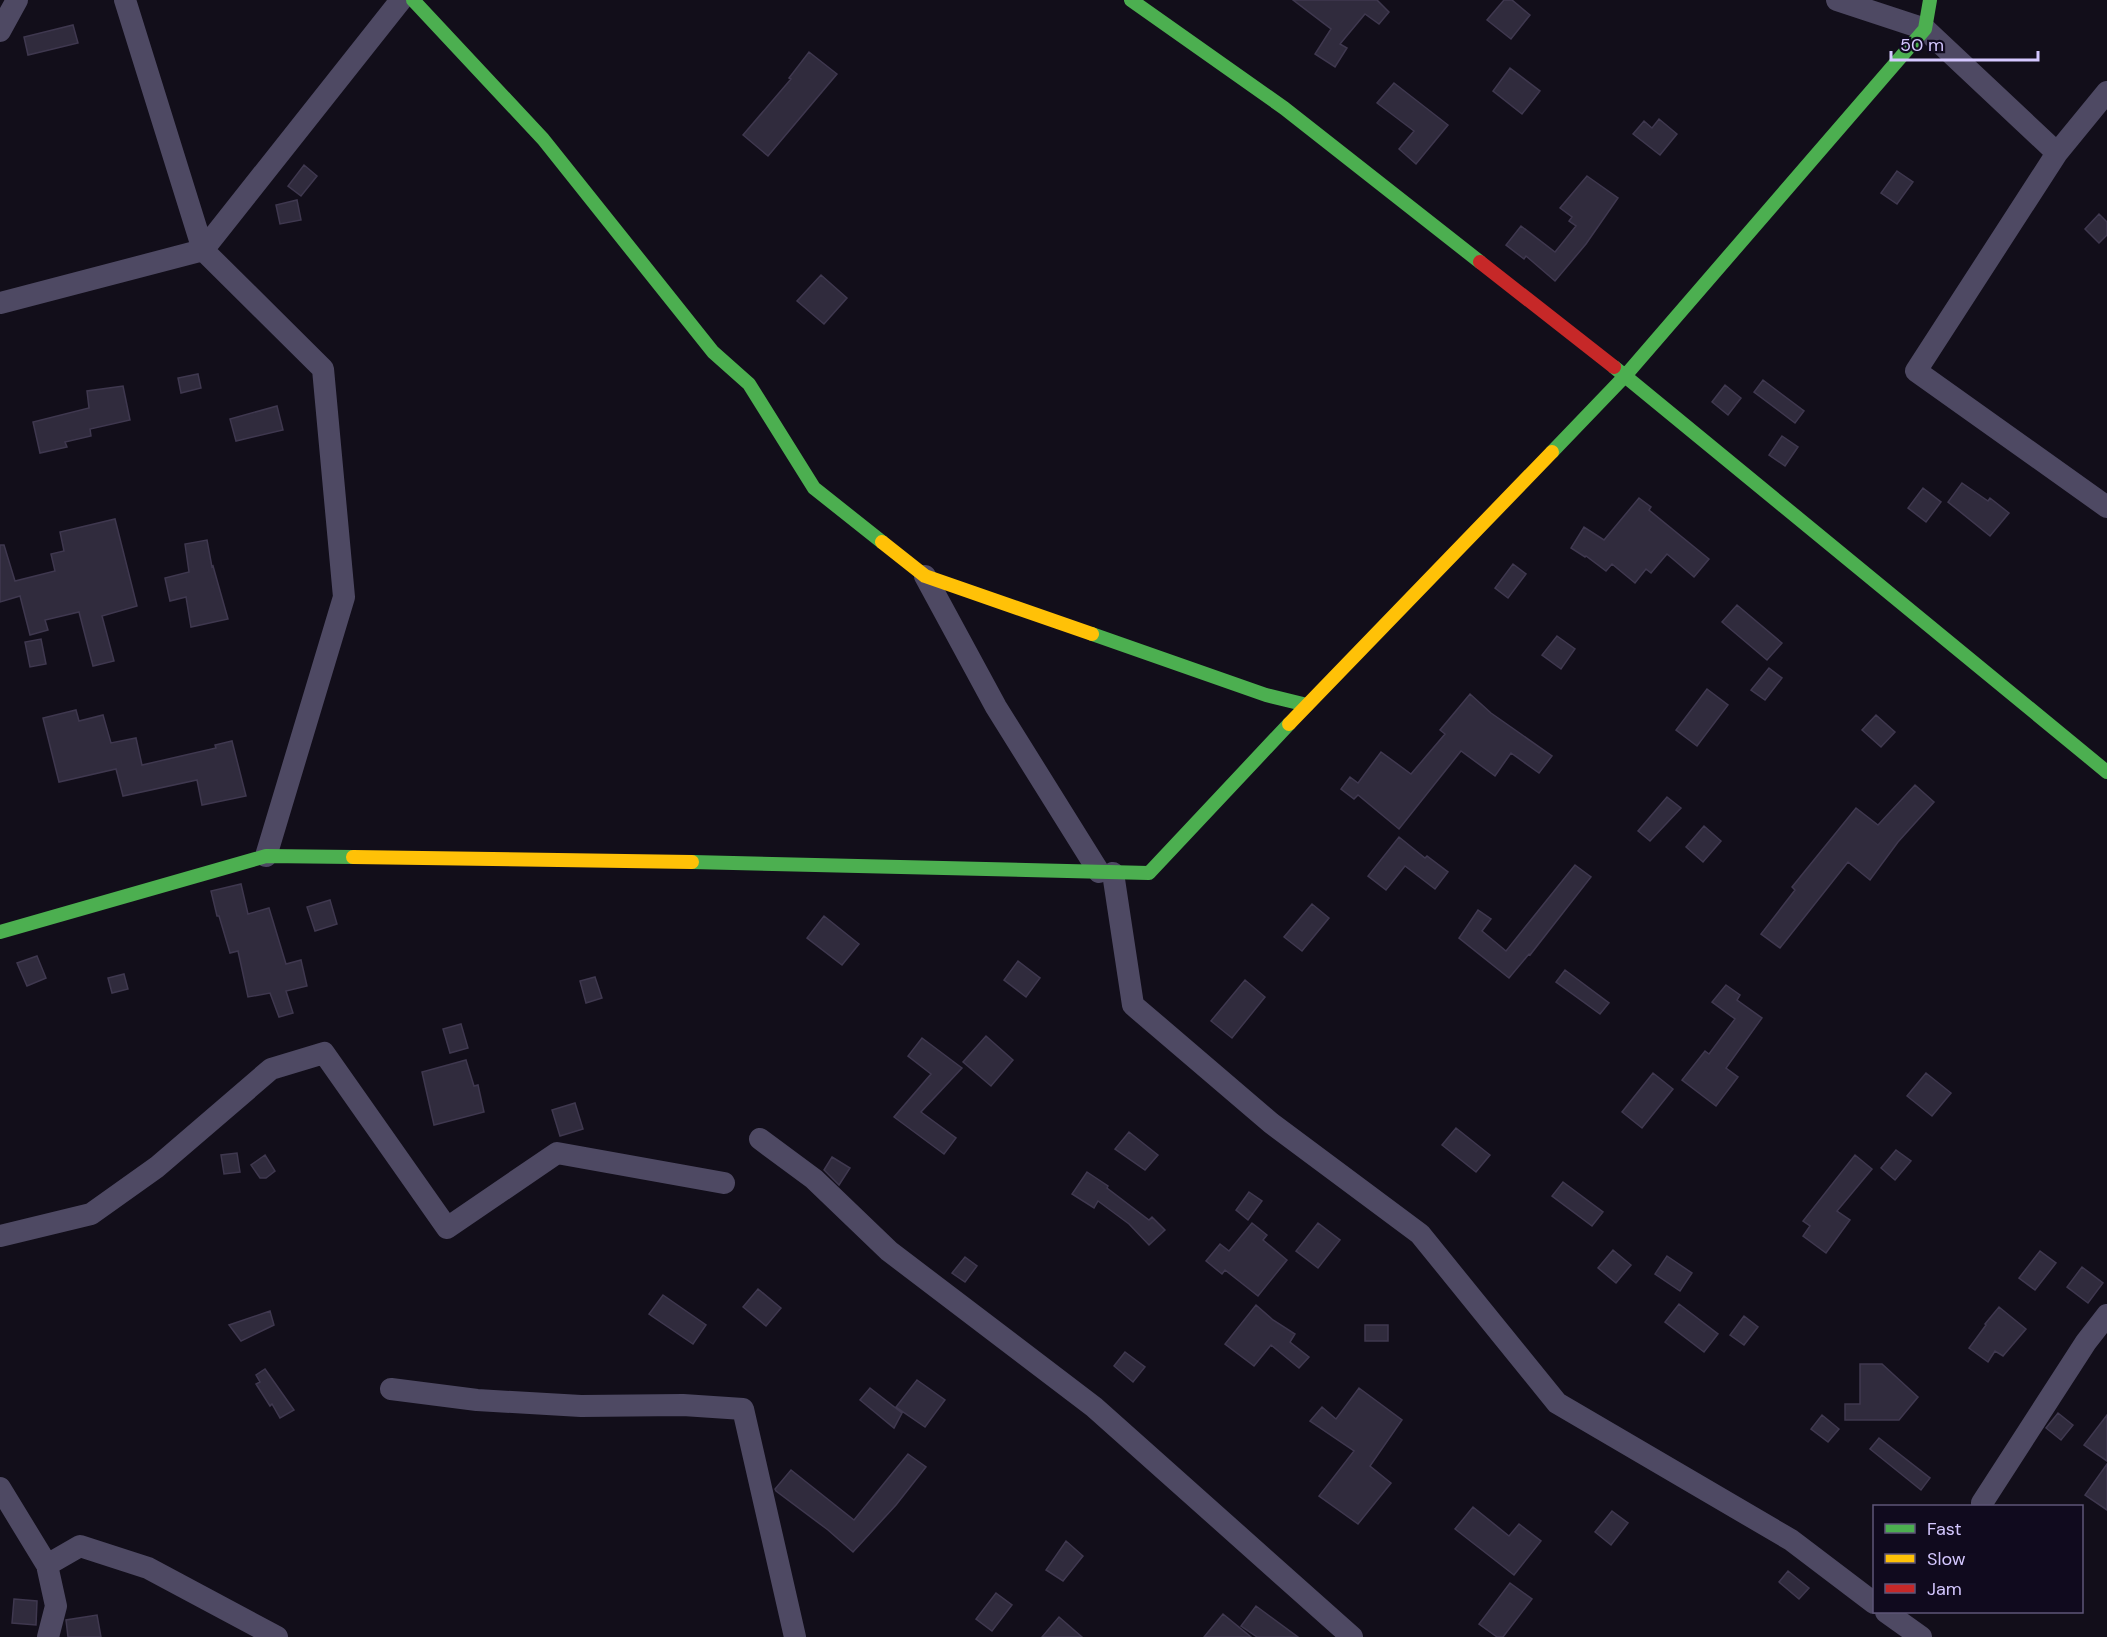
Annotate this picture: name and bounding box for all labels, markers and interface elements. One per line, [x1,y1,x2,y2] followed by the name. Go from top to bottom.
[1891,24,2038,62] scale bar
[1900,33,1944,57] text: 50 m
[1873,1505,2083,1613] legend
[1927,1517,1962,1541] text: Fast
[1927,1547,1966,1571] text: Slow
[1927,1577,1962,1601] text: Jam

